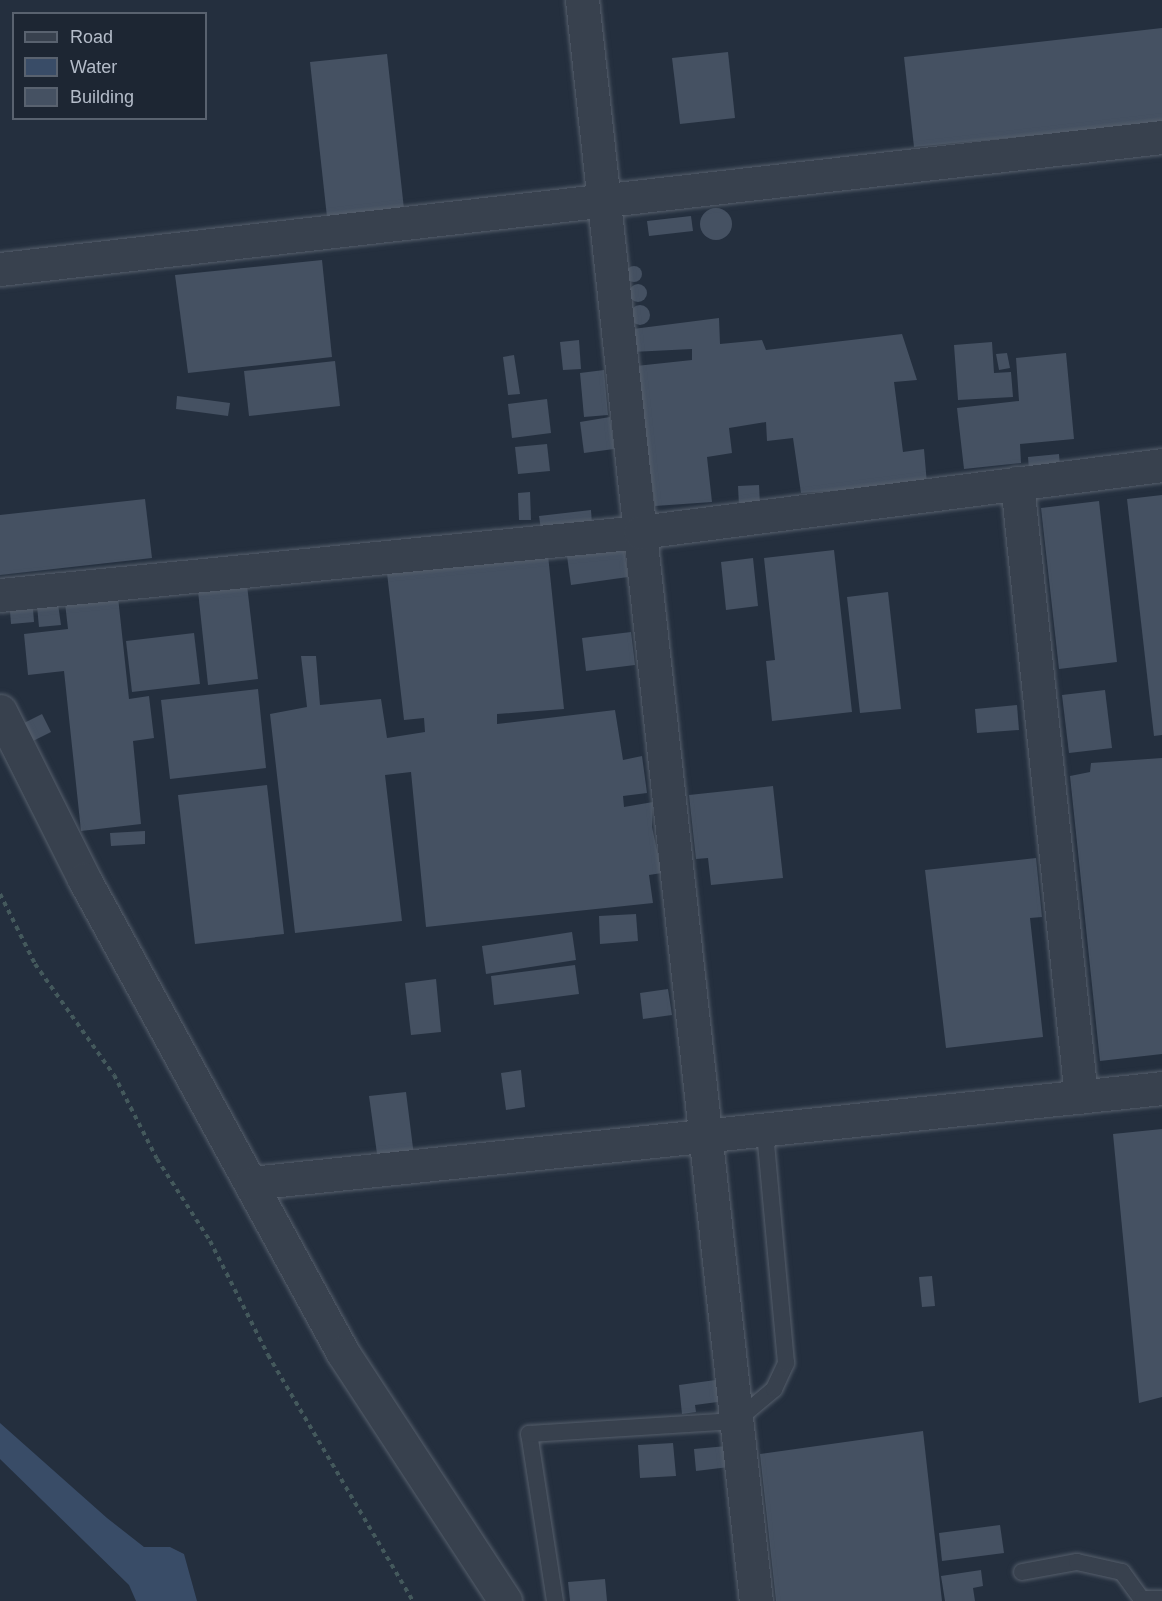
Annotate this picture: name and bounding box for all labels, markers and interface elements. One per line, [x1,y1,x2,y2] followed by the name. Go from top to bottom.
[12,12,207,120] legend
[70,27,113,47] text: Road
[70,57,117,77] text: Water
[70,87,134,107] text: Building

